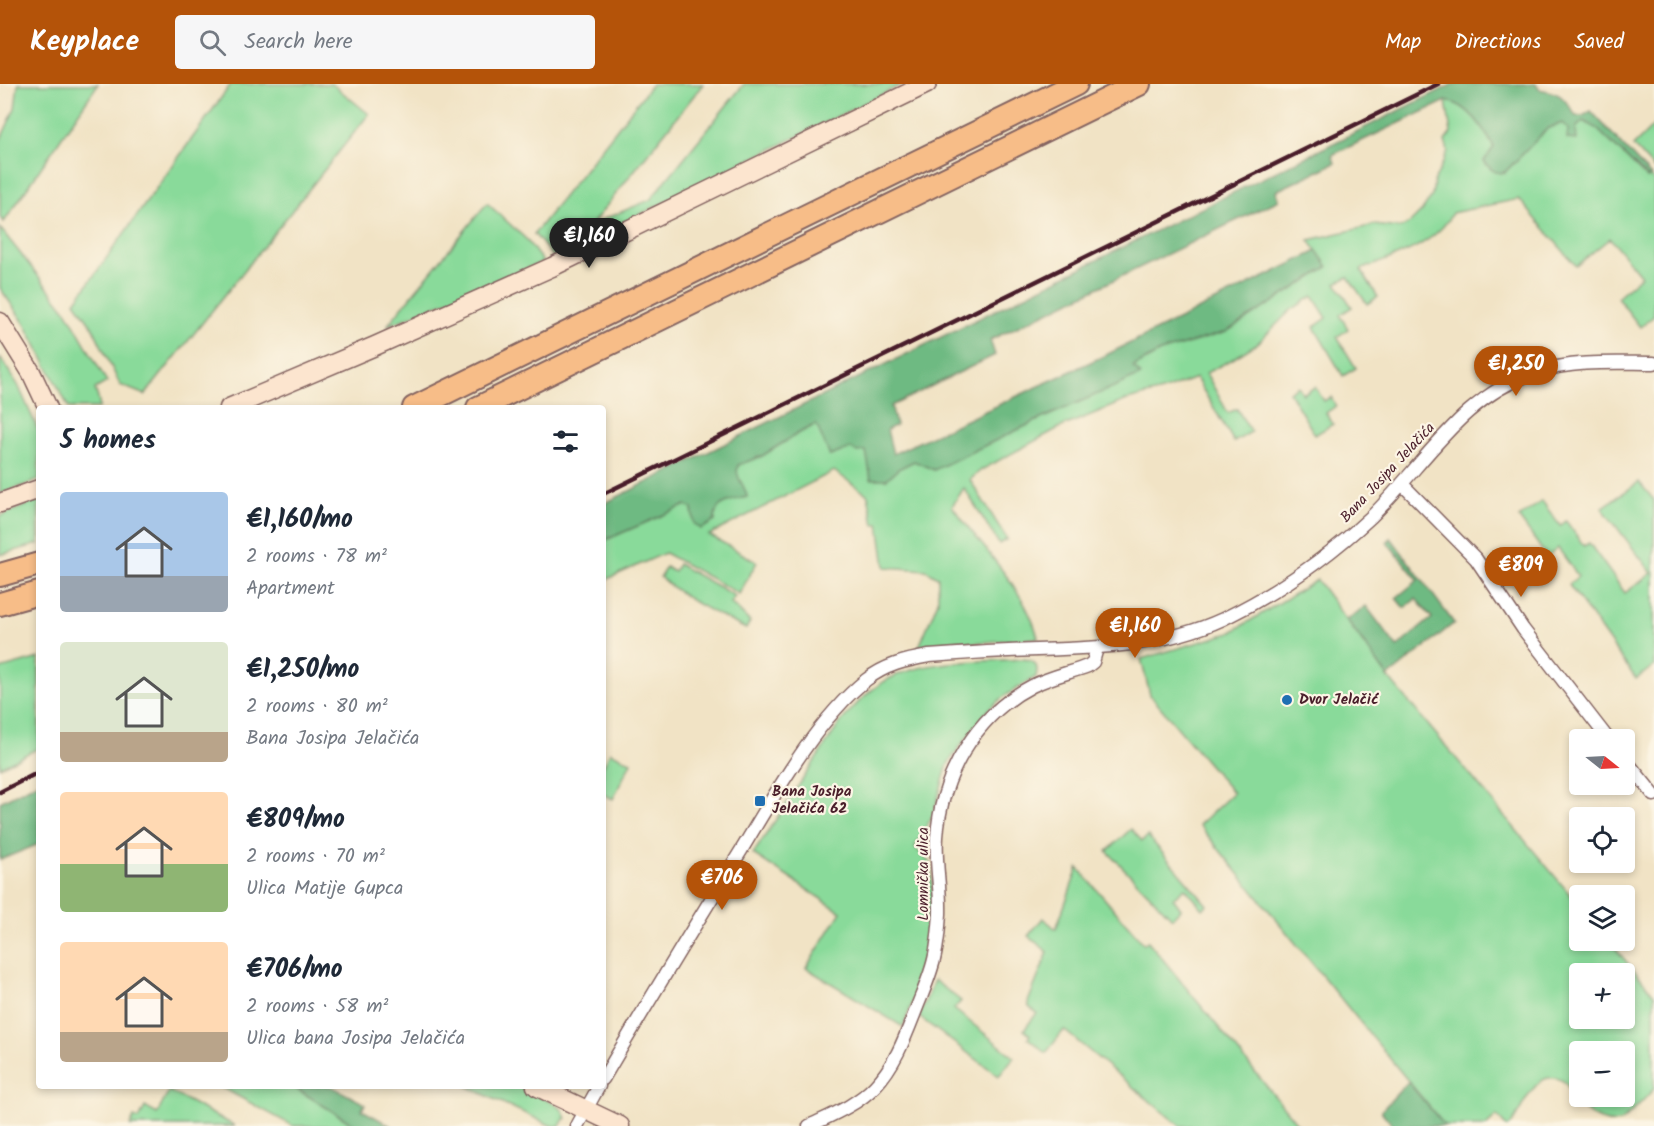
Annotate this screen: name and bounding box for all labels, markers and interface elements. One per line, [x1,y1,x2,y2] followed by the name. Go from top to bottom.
[175,15,595,69] search box
[30,20,139,65] text: Keyplace
[244,25,353,60] text: Search here
[196,26,229,59] icon: search
[1385,26,1421,59] text: Map
[1454,26,1541,59] text: Directions
[1574,26,1624,59] text: Saved
[540,218,638,269] pin: €1,160
[563,221,615,253] text: €1,160
[1467,346,1565,397] pin: €1,250
[1488,349,1544,381] text: €1,250
[1335,417,1441,529] street label: Bana Josipa Jelačića
[60,420,156,462] text: 5 homes
[549,425,582,458] icon: filters
[246,499,353,541] text: €1,160/mo
[108,516,180,588] icon: home
[246,541,387,573] text: 2 rooms · 78 m²
[1485,547,1557,598] pin: €809
[1499,550,1543,582] text: €809
[246,573,335,605] text: Apartment
[1086,608,1184,659] pin: €1,160
[1109,611,1161,643] text: €1,160
[246,649,359,691] text: €1,250/mo
[108,666,180,738] icon: home
[1299,688,1380,712] place label: Dvor Jelačić
[246,691,388,723] text: 2 rooms · 80 m²
[1280,693,1294,707] marker: Dvor Jelačić
[246,723,420,755] text: Bana Josipa Jelačića
[1569,729,1635,795] north arrow
[1569,729,1635,1107] map controls
[772,780,852,821] place label: Bana Josipa Jelačića 62
[753,794,767,808] marker: Bana Josipa Jelačića 62
[246,799,345,841] text: €809/mo
[1569,807,1635,873] button: locate
[108,816,180,888] icon: home
[912,827,936,921] street label: Lomnička ulica
[246,841,385,873] text: 2 rooms · 70 m²
[686,860,758,911] pin: €706
[700,863,744,895] text: €706
[246,873,403,905] text: Ulica Matije Gupca
[1569,885,1635,951] button: layers
[246,949,343,991] text: €706/mo
[1569,963,1635,1029] button: +
[108,966,180,1038] icon: home
[246,991,388,1023] text: 2 rooms · 58 m²
[246,1023,465,1055] text: Ulica bana Josipa Jelačića
[1569,1041,1635,1107] button: −

